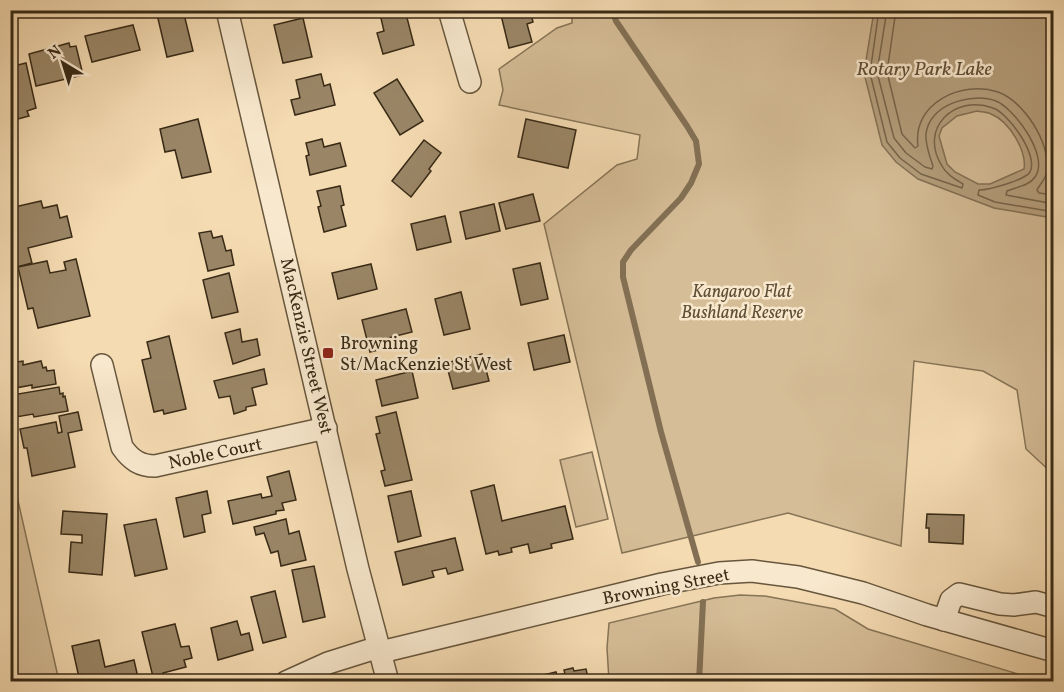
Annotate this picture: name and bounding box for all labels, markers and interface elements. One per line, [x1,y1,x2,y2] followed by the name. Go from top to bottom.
[33,33,93,93] north arrow
[44,40,67,65] text: N
[856,56,993,84] water label: Rotary Park Lake
[273,256,338,437] street label: MacKenzie Street West
[681,280,803,326] park label: Kangaroo Flat Bushland Reserve
[340,332,512,378] place label: Browning St/MacKenzie St West
[321,346,335,360] marker: Browning St/MacKenzie St West
[166,432,265,477] street label: Noble Court
[601,563,732,612] street label: Browning Street

